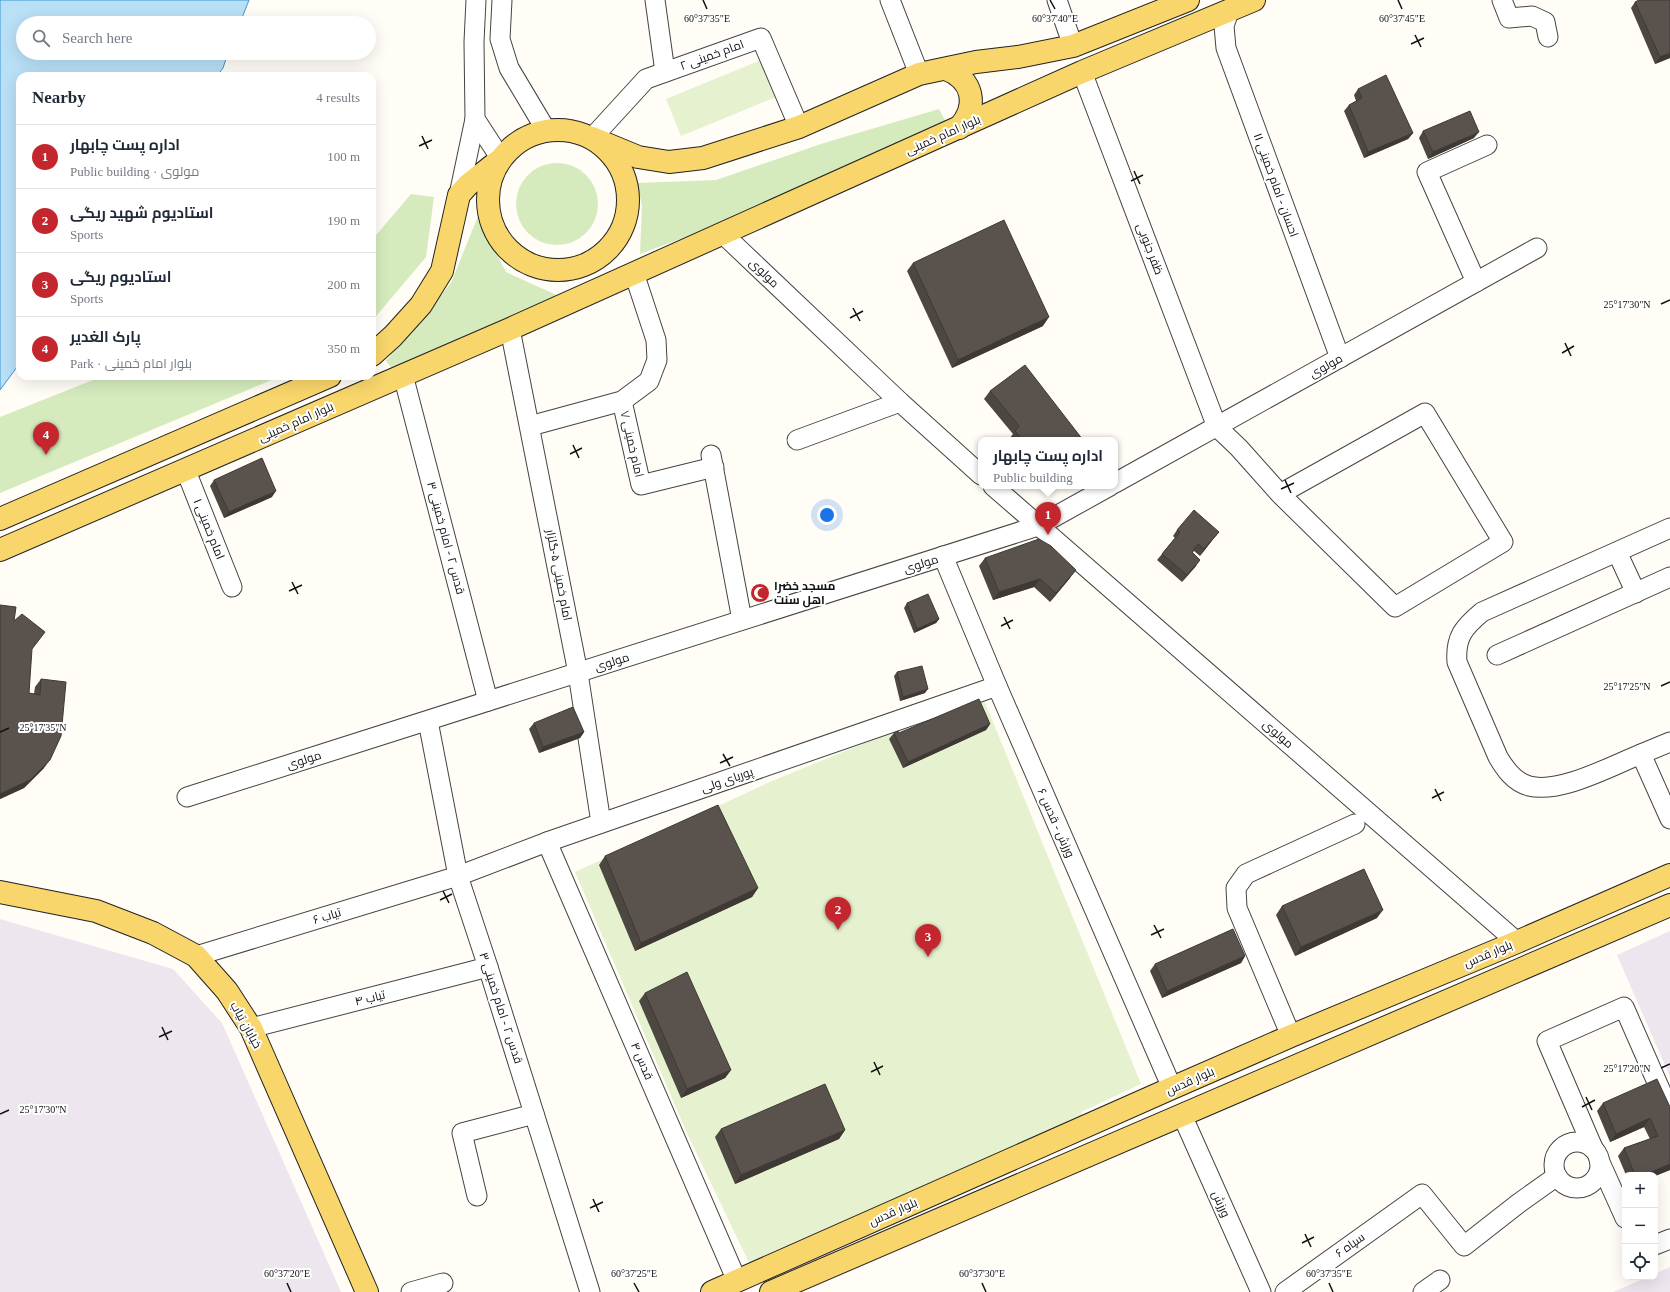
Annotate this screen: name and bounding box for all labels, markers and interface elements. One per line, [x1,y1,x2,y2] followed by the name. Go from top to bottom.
[684,13,730,24] text: 60°37'35"E
[1032,13,1078,24] text: 60°37'40"E
[1379,13,1425,24] text: 60°37'45"E
[16,16,376,60] search box
[30,27,52,49] icon: search
[62,30,132,46] text: Search here
[678,37,746,74] street label: امام خمینی ۲
[32,88,86,107] text: Nearby
[316,90,360,105] text: 4 results
[903,112,983,159] street label: بلوار امام خمینی
[1250,131,1301,239] street label: احسان - امام خمینی ۱۱
[70,137,180,153] text: اداره پست چابهار
[42,149,48,164] text: 1
[327,149,360,164] text: 100 m
[70,164,199,179] text: Public building · مولوی
[70,205,214,221] text: استادیوم شهید ریگی
[42,213,48,228] text: 2
[327,213,360,228] text: 190 m
[1134,221,1166,277] street label: ظفر جنوبی
[70,227,103,242] text: Sports
[746,256,782,290] street label: مولوی
[70,269,171,285] text: استادیوم ریگی
[42,277,48,292] text: 3
[327,277,360,292] text: 200 m
[70,291,103,306] text: Sports
[1603,299,1651,310] text: 25°17'30"N
[70,329,141,345] text: پارک الغدیر
[42,341,48,356] text: 4
[327,341,360,356] text: 350 m
[1307,351,1345,381] street label: مولوی
[70,356,192,371] text: Park · بلوار امام خمینی
[256,399,336,446] street label: بلوار امام خمینی
[617,409,646,479] street label: امام خمینی ۷
[33,422,59,455] pin: 4
[978,437,1118,489] popup
[993,448,1103,464] text: اداره پست چابهار
[993,470,1073,485] text: Public building
[423,480,468,596] street label: قدس ۲ - امام خمینی ۳
[190,497,228,562] street label: امام خمینی ۱
[1035,502,1061,535] pin: 1
[817,505,837,525] your location
[542,527,575,622] street label: امام خمینی ۵-گلزار
[902,552,940,576] street label: مولوی
[774,579,835,608] place label: مسجد خضرا اهل سنت
[749,582,771,604] mosque icon: مسجد خضرا اهل سنت
[593,650,631,674] street label: مولوی
[1603,681,1651,692] text: 25°17'25"N
[1260,717,1296,751] street label: مولوی
[19,722,67,733] text: 25°17'35"N
[285,748,323,772] street label: مولوی
[699,764,756,797] street label: پوریای ولی
[1034,786,1078,860] street label: ورزش - قدس ۶
[825,897,851,930] pin: 2
[311,905,343,927] street label: تیاب ۶
[915,924,941,957] pin: 3
[1462,938,1514,970] street label: بلوار قدس
[475,951,526,1066] street label: قدس ۲ - امام خمینی ۳
[353,987,387,1009] street label: تیاب ۴
[227,999,265,1051] street label: خیابان تیاب
[628,1040,656,1082] street label: قدس ۴
[1603,1063,1651,1074] text: 25°17'20"N
[1164,1064,1216,1098] street label: بلوار قدس
[19,1104,67,1115] text: 25°17'30"N
[1622,1172,1658,1280] map controls
[1622,1172,1658,1208] button: +
[1209,1189,1233,1219] street label: ورزش
[867,1195,919,1229] street label: بلوار قدس
[1622,1208,1658,1244] button: −
[1333,1230,1368,1261] street label: سپاه ۶
[1622,1244,1658,1280] button: locate
[264,1268,310,1279] text: 60°37'20"E
[611,1268,657,1279] text: 60°37'25"E
[959,1268,1005,1279] text: 60°37'30"E
[1306,1268,1352,1279] text: 60°37'35"E

